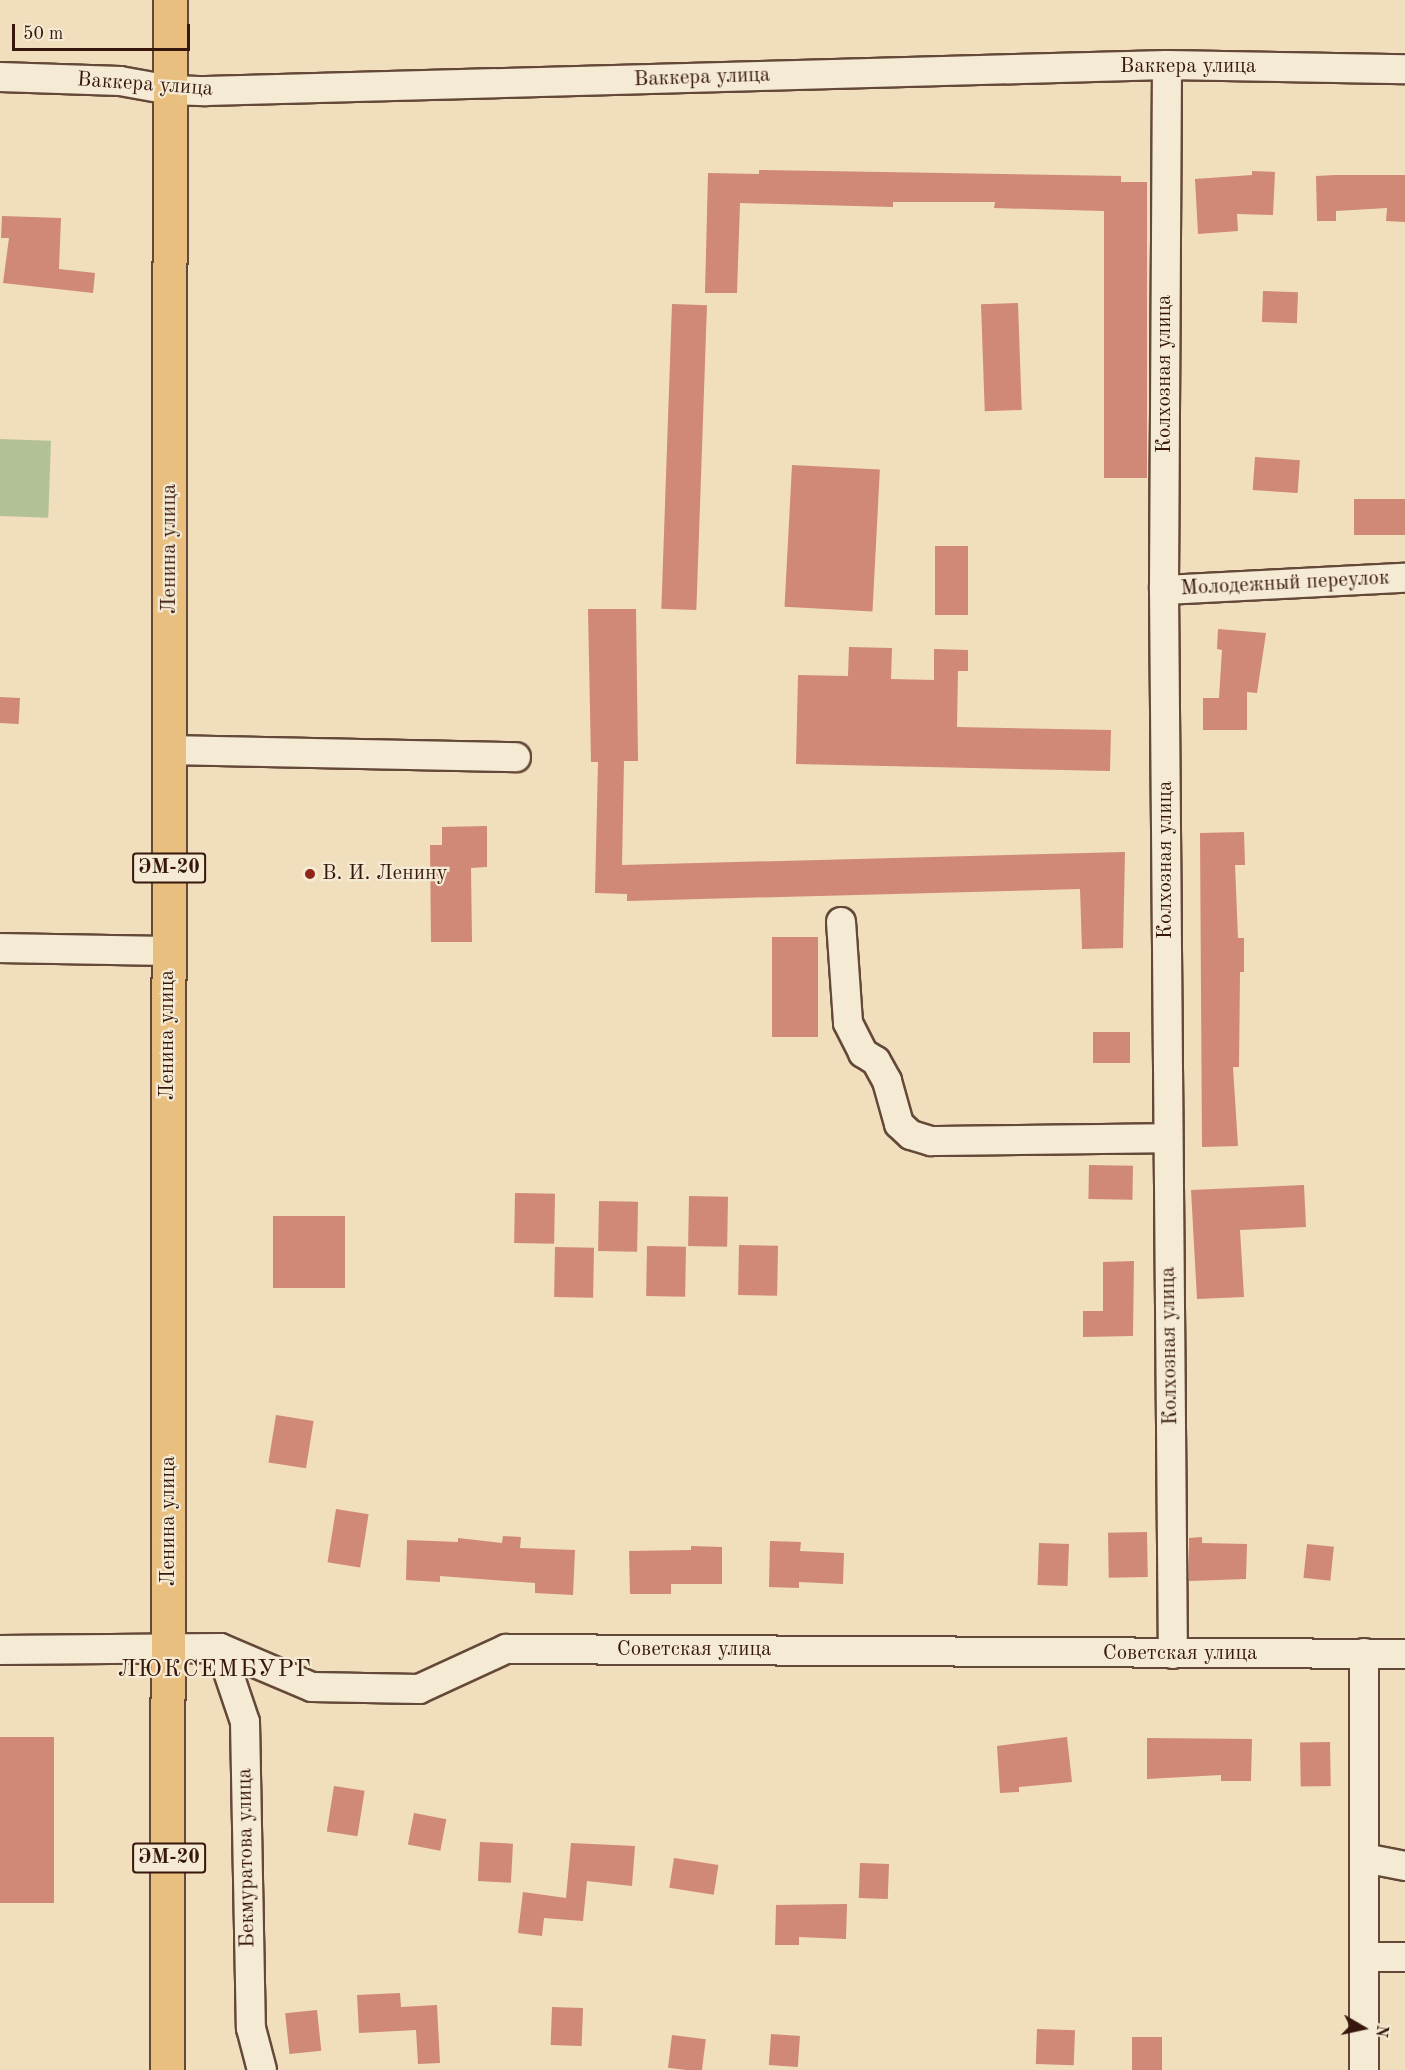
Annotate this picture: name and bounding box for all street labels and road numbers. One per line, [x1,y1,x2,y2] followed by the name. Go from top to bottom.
[1120,54,1256,80] street label: Ваккера улица
[633,63,771,93] street label: Ваккера улица
[76,68,214,102] street label: Ваккера улица
[1152,295,1178,453] street label: Колхозная улица
[157,484,183,614] street label: Ленина улица
[1180,566,1390,602] street label: Молодежный переулок
[1153,781,1179,939] street label: Колхозная улица
[132,851,207,885] road number: ЭМ-20
[155,970,181,1100] street label: Ленина улица
[1156,1266,1184,1426] street label: Колхозная улица
[156,1456,182,1586] street label: Ленина улица
[617,1637,771,1663] street label: Советская улица
[1103,1641,1257,1667] street label: Советская улица
[233,1768,261,1948] street label: Бекмуратова улица
[132,1841,207,1875] road number: ЭМ-20

